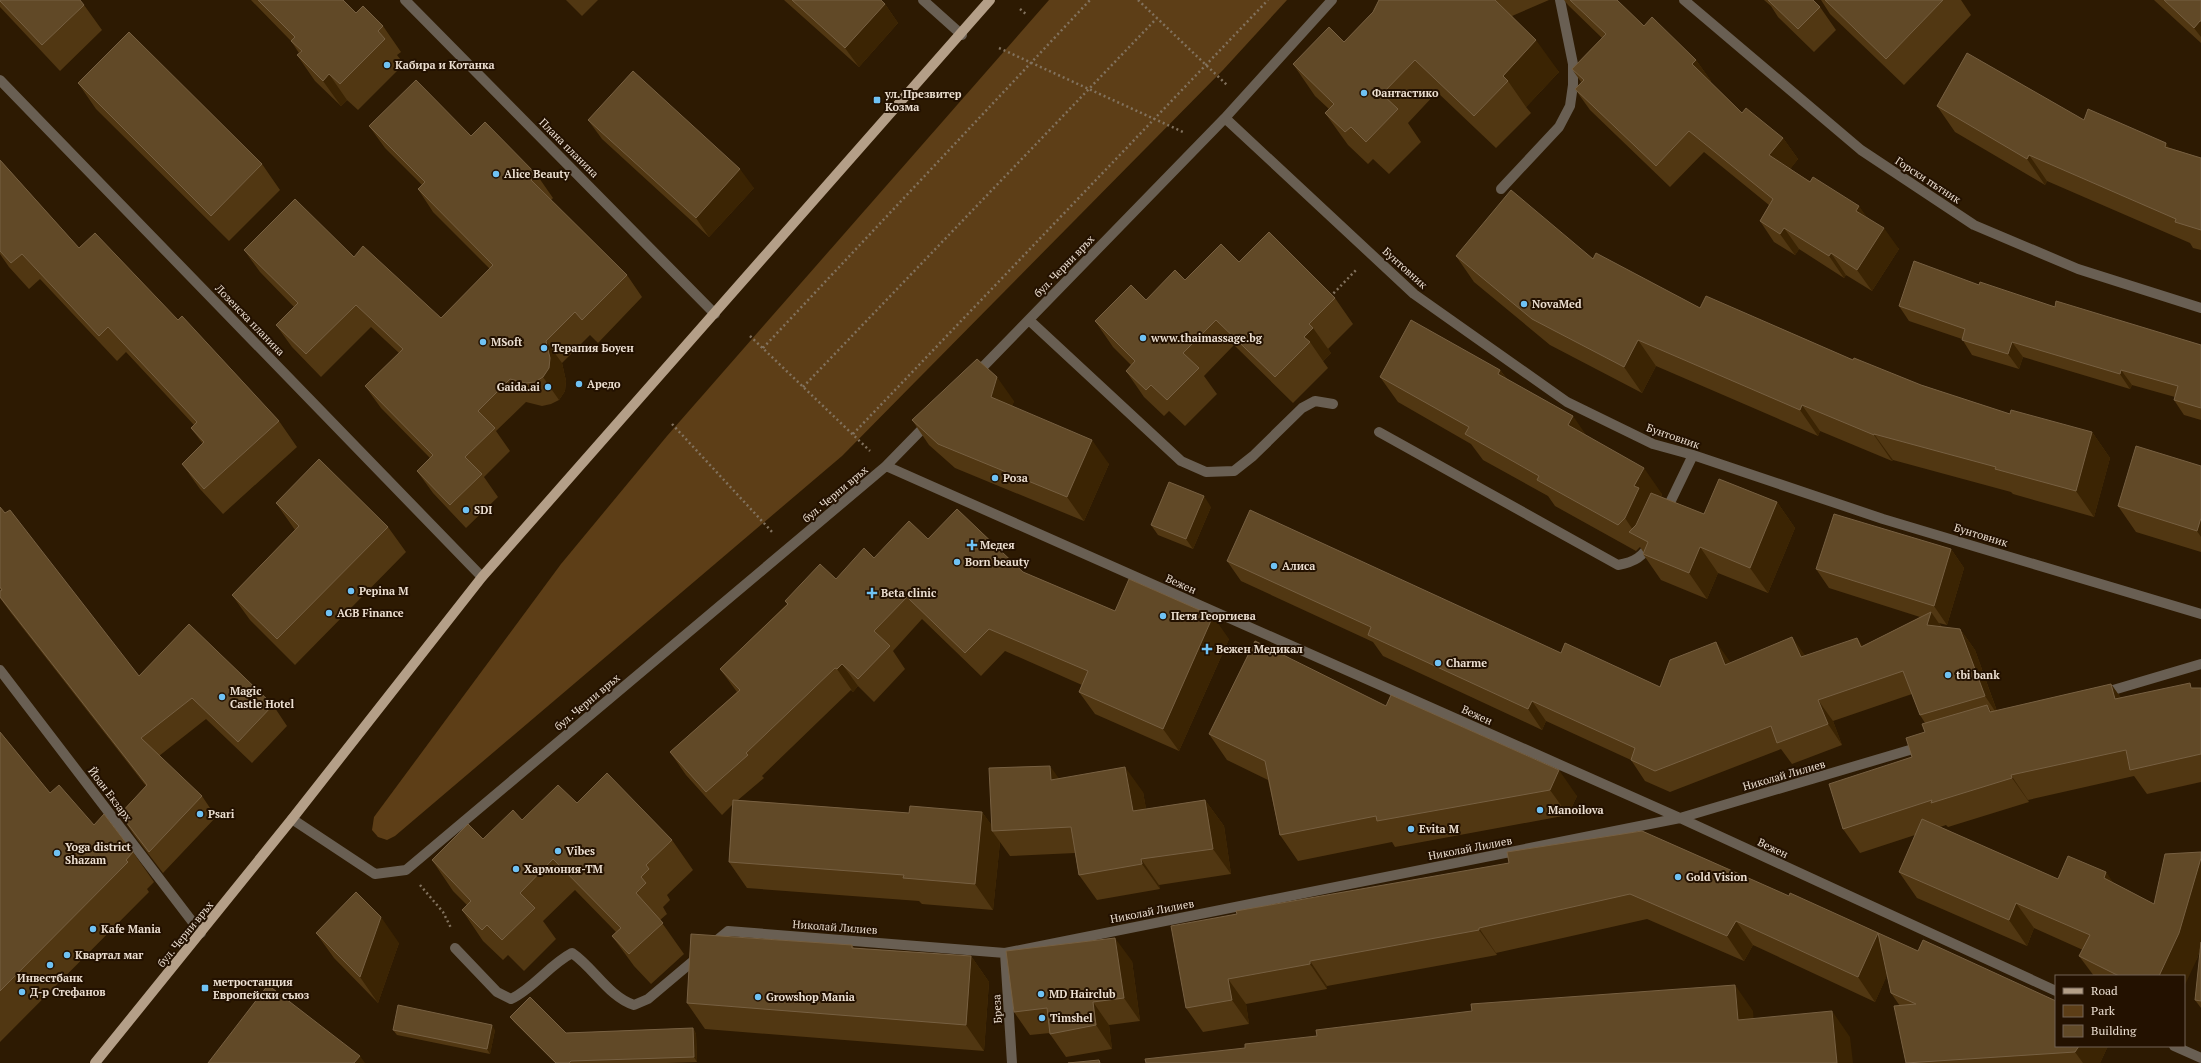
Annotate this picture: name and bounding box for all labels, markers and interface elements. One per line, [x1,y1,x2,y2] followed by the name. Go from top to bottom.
[395,58,495,72] place label: Кабира и Котанка
[382,60,392,70] marker: Кабира и Котанка
[1372,86,1439,100] place label: Фантастико
[884,87,962,114] place label: ул. Презвитер Козма
[1359,88,1369,98] marker: Фантастико
[872,95,882,105] marker: ул. Презвитер Козма
[536,115,602,181] street label: Плана планина
[1893,154,1963,206] street label: Горски пътник
[504,167,570,181] place label: Alice Beauty
[491,169,501,179] marker: Alice Beauty
[1031,232,1097,300] street label: бул. Черни връх
[1380,244,1430,292] street label: Бунтовник
[212,281,288,359] street label: Лозенска планина
[1532,297,1582,311] place label: NovaMed
[1519,299,1529,309] marker: NovaMed
[1150,331,1263,345] place label: www.thaimassage.bg
[1138,333,1148,343] marker: www.thaimassage.bg
[491,335,523,349] place label: MSoft
[478,337,488,347] marker: MSoft
[552,341,634,355] place label: Терапия Боуен
[539,343,549,353] marker: Терапия Боуен
[587,377,621,391] place label: Аредо
[574,379,584,389] marker: Аредо
[497,380,540,394] place label: Gaida.ai
[543,382,553,392] marker: Gaida.ai
[1644,420,1702,452] street label: Бунтовник
[799,462,871,525] street label: бул. Черни връх
[1003,471,1028,485] place label: Роза
[990,473,1000,483] marker: Роза
[474,503,492,517] place label: SDI
[461,505,471,515] marker: SDI
[1952,520,2010,550] street label: Бунтовник
[980,538,1015,552] place label: Медея
[967,540,977,550] marker: Медея
[965,555,1029,569] place label: Born beauty
[952,557,962,567] marker: Born beauty
[1282,559,1315,573] place label: Алиса
[1269,561,1279,571] marker: Алиса
[1163,571,1199,597] street label: Вежен
[359,584,409,598] place label: Pepina M
[346,586,356,596] marker: Pepina M
[881,586,937,600] place label: Beta clinic
[866,587,878,599] marker: Beta clinic
[337,606,404,620] place label: AGB Finance
[324,608,334,618] marker: AGB Finance
[1171,609,1256,623] place label: Петя Георгиева
[1158,611,1168,621] marker: Петя Георгиева
[1216,642,1303,656] place label: Вежен Медикал
[1201,643,1213,655] marker: Вежен Медикал
[1446,656,1487,670] place label: Charme
[1433,658,1443,668] marker: Charme
[1956,668,2000,682] place label: tbi bank
[551,670,623,733] street label: бул. Черни връх
[1943,670,1953,680] marker: tbi bank
[230,684,294,711] place label: Magic Castle Hotel
[217,692,227,702] marker: Magic Castle Hotel
[1459,702,1495,728] street label: Вежен
[1741,756,1827,793] street label: Николай Лилиев
[85,764,135,824] street label: Йоан Екзарх
[1548,803,1604,817] place label: Manoilova
[1535,805,1545,815] marker: Manoilova
[208,807,235,821] place label: Psari
[195,809,205,819] marker: Psari
[1419,822,1460,836] place label: Evita M
[1406,824,1416,834] marker: Evita M
[1427,833,1513,863] street label: Николай Лилиев
[1755,835,1791,861] street label: Вежен
[65,840,132,867] place label: Yoga district Shazam
[566,844,595,858] place label: Vibes
[553,846,563,856] marker: Vibes
[52,848,62,858] marker: Yoga district Shazam
[524,862,604,876] place label: Хармония-ТМ
[511,864,521,874] marker: Хармония-ТМ
[1686,870,1747,884] place label: Gold Vision
[1673,872,1683,882] marker: Gold Vision
[1109,896,1195,926] street label: Николай Лилиев
[154,898,216,970] street label: бул. Черни връх
[792,917,878,937] street label: Николай Лилиев
[101,922,161,936] place label: Kafe Mania
[88,924,98,934] marker: Kafe Mania
[75,948,144,962] place label: Квартал маг
[62,950,72,960] marker: Квартал маг
[45,960,55,970] marker: Инвестбанк
[17,971,83,985] place label: Инвестбанк
[213,975,310,1002] place label: метростанция Европейски съюз
[2055,975,2185,1047] legend
[200,983,210,993] marker: метростанция Европейски съюз
[2091,983,2118,998] text: Road
[30,985,106,999] place label: Д-р Стефанов
[17,987,27,997] marker: Д-р Стефанов
[1049,987,1116,1001] place label: MD Hairclub
[1036,989,1046,999] marker: MD Hairclub
[766,990,855,1004] place label: Growshop Mania
[753,992,763,1002] marker: Growshop Mania
[989,994,1005,1024] street label: Бреза
[2091,1003,2116,1018] text: Park
[1050,1011,1093,1025] place label: Timshel
[1037,1013,1047,1023] marker: Timshel
[2091,1023,2137,1038] text: Building

